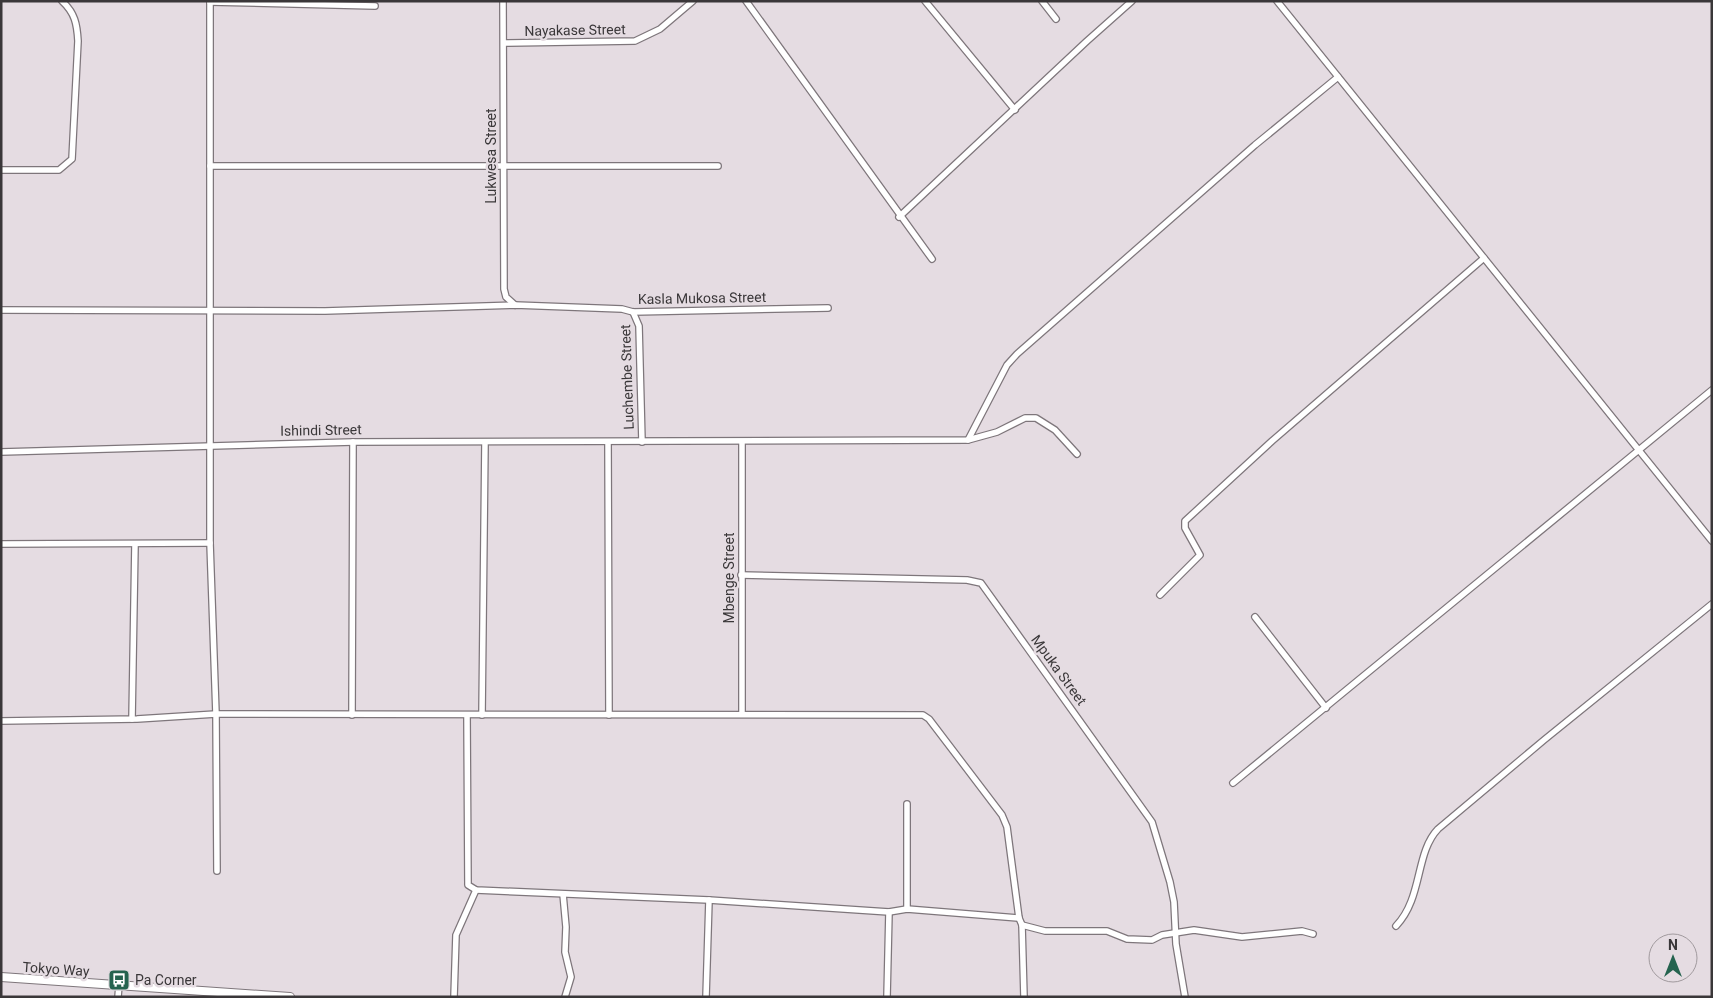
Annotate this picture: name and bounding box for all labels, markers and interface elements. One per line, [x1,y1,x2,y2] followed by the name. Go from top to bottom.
[524,21,626,39] street label: Nayakase Street
[483,108,499,204] street label: Lukwesa Street
[638,289,767,307] street label: Kasla Mukosa Street
[617,324,637,430] street label: Luchembe Street
[280,421,362,439] street label: Ishindi Street
[721,532,737,623] street label: Mbenge Street
[1028,632,1090,709] street label: Mpuka Street
[1648,933,1698,983] north arrow
[1668,937,1678,953] text: N
[22,959,90,979] street label: Tokyo Way
[107,968,131,992] bus stop icon: Pa Corner
[135,972,197,988] place label: Pa Corner

